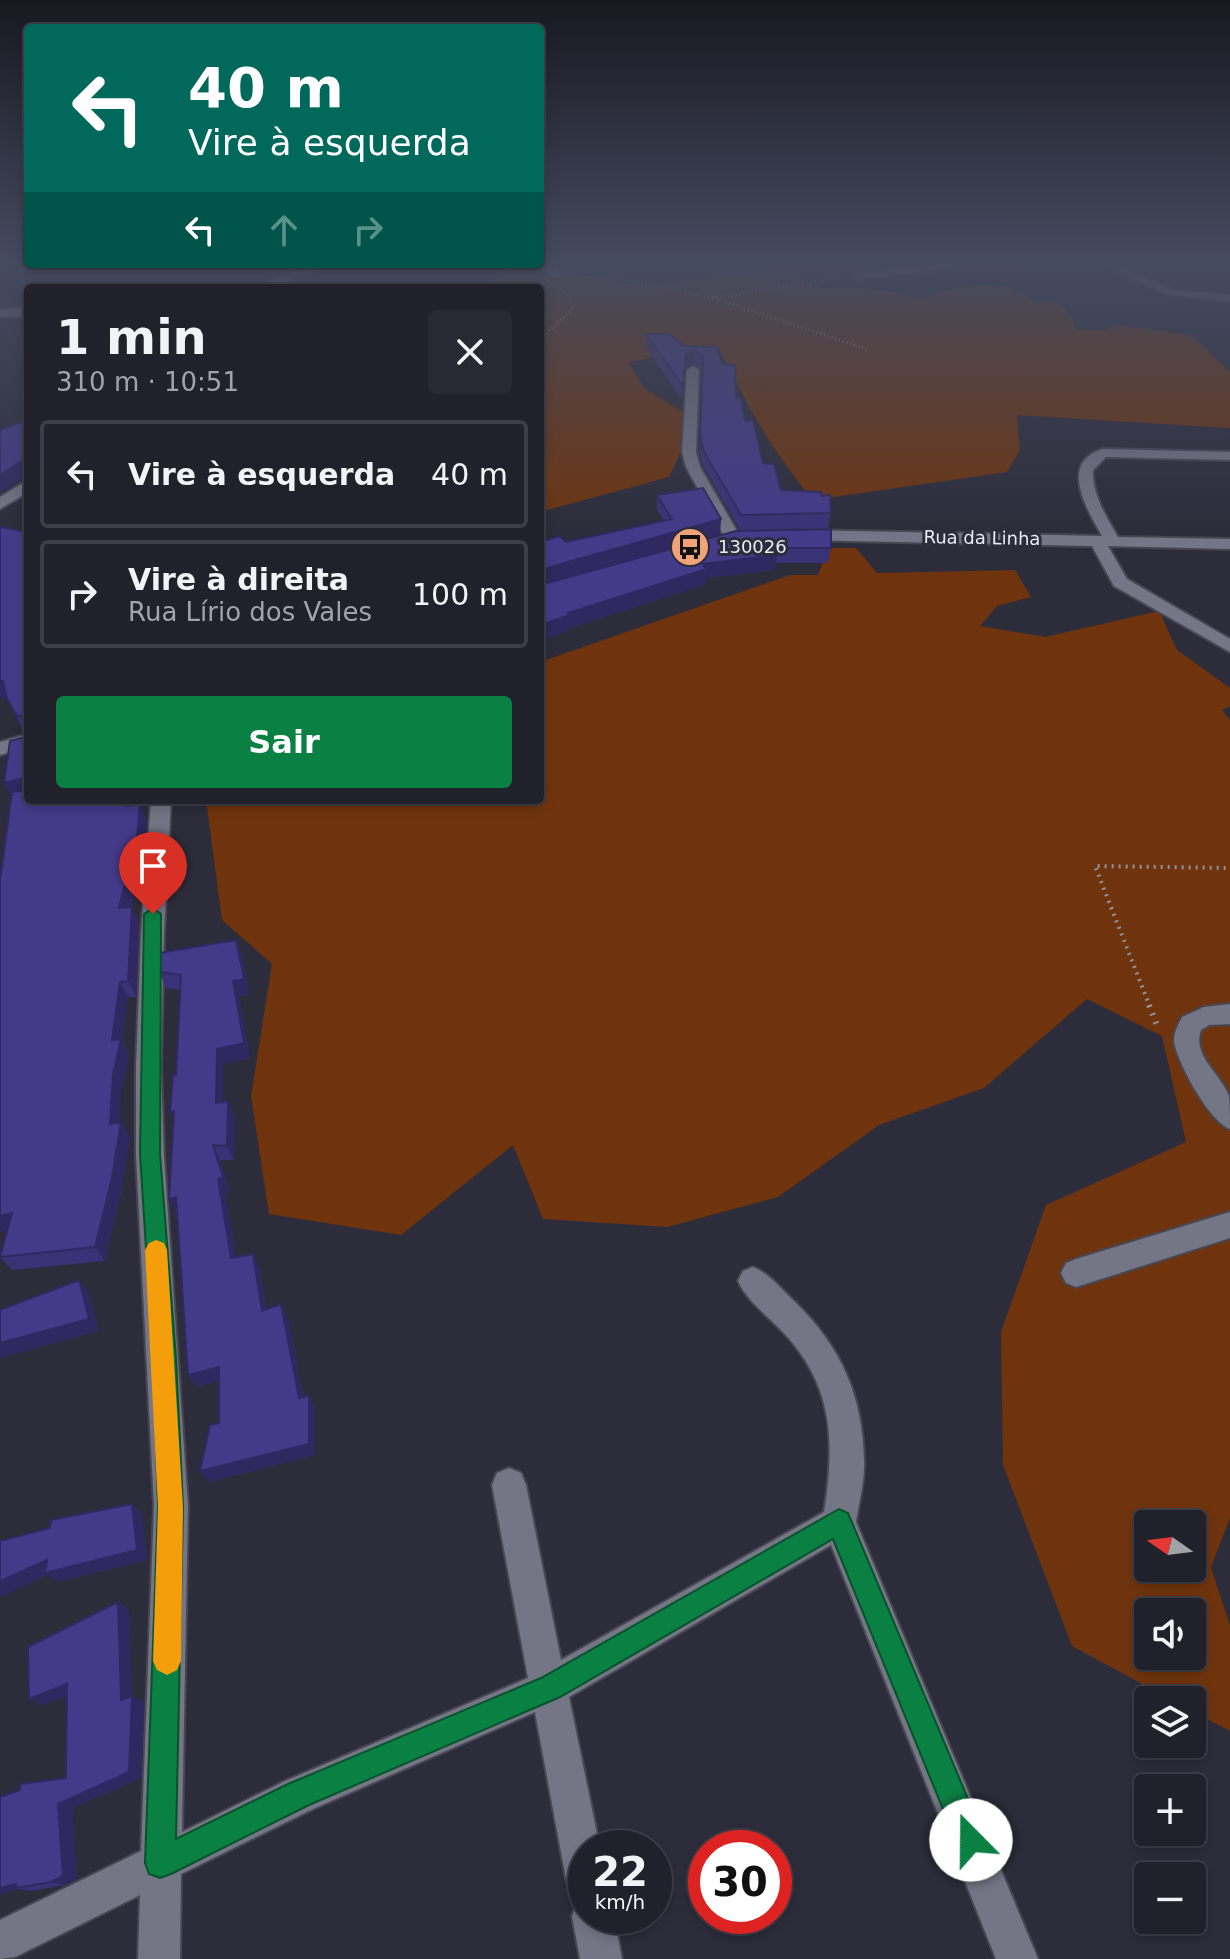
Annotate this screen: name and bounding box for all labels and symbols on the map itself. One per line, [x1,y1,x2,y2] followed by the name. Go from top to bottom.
[669,526,711,568] bus stop icon: 130026
[923,526,1041,549] street label: Rua da Linha
[718,536,787,557] place label: 130026
[119,832,187,914] pin
[1134,1510,1206,1582] north arrow
[929,1798,1013,1882] position arrow
[688,1830,792,1934] speed limit sign: 30

